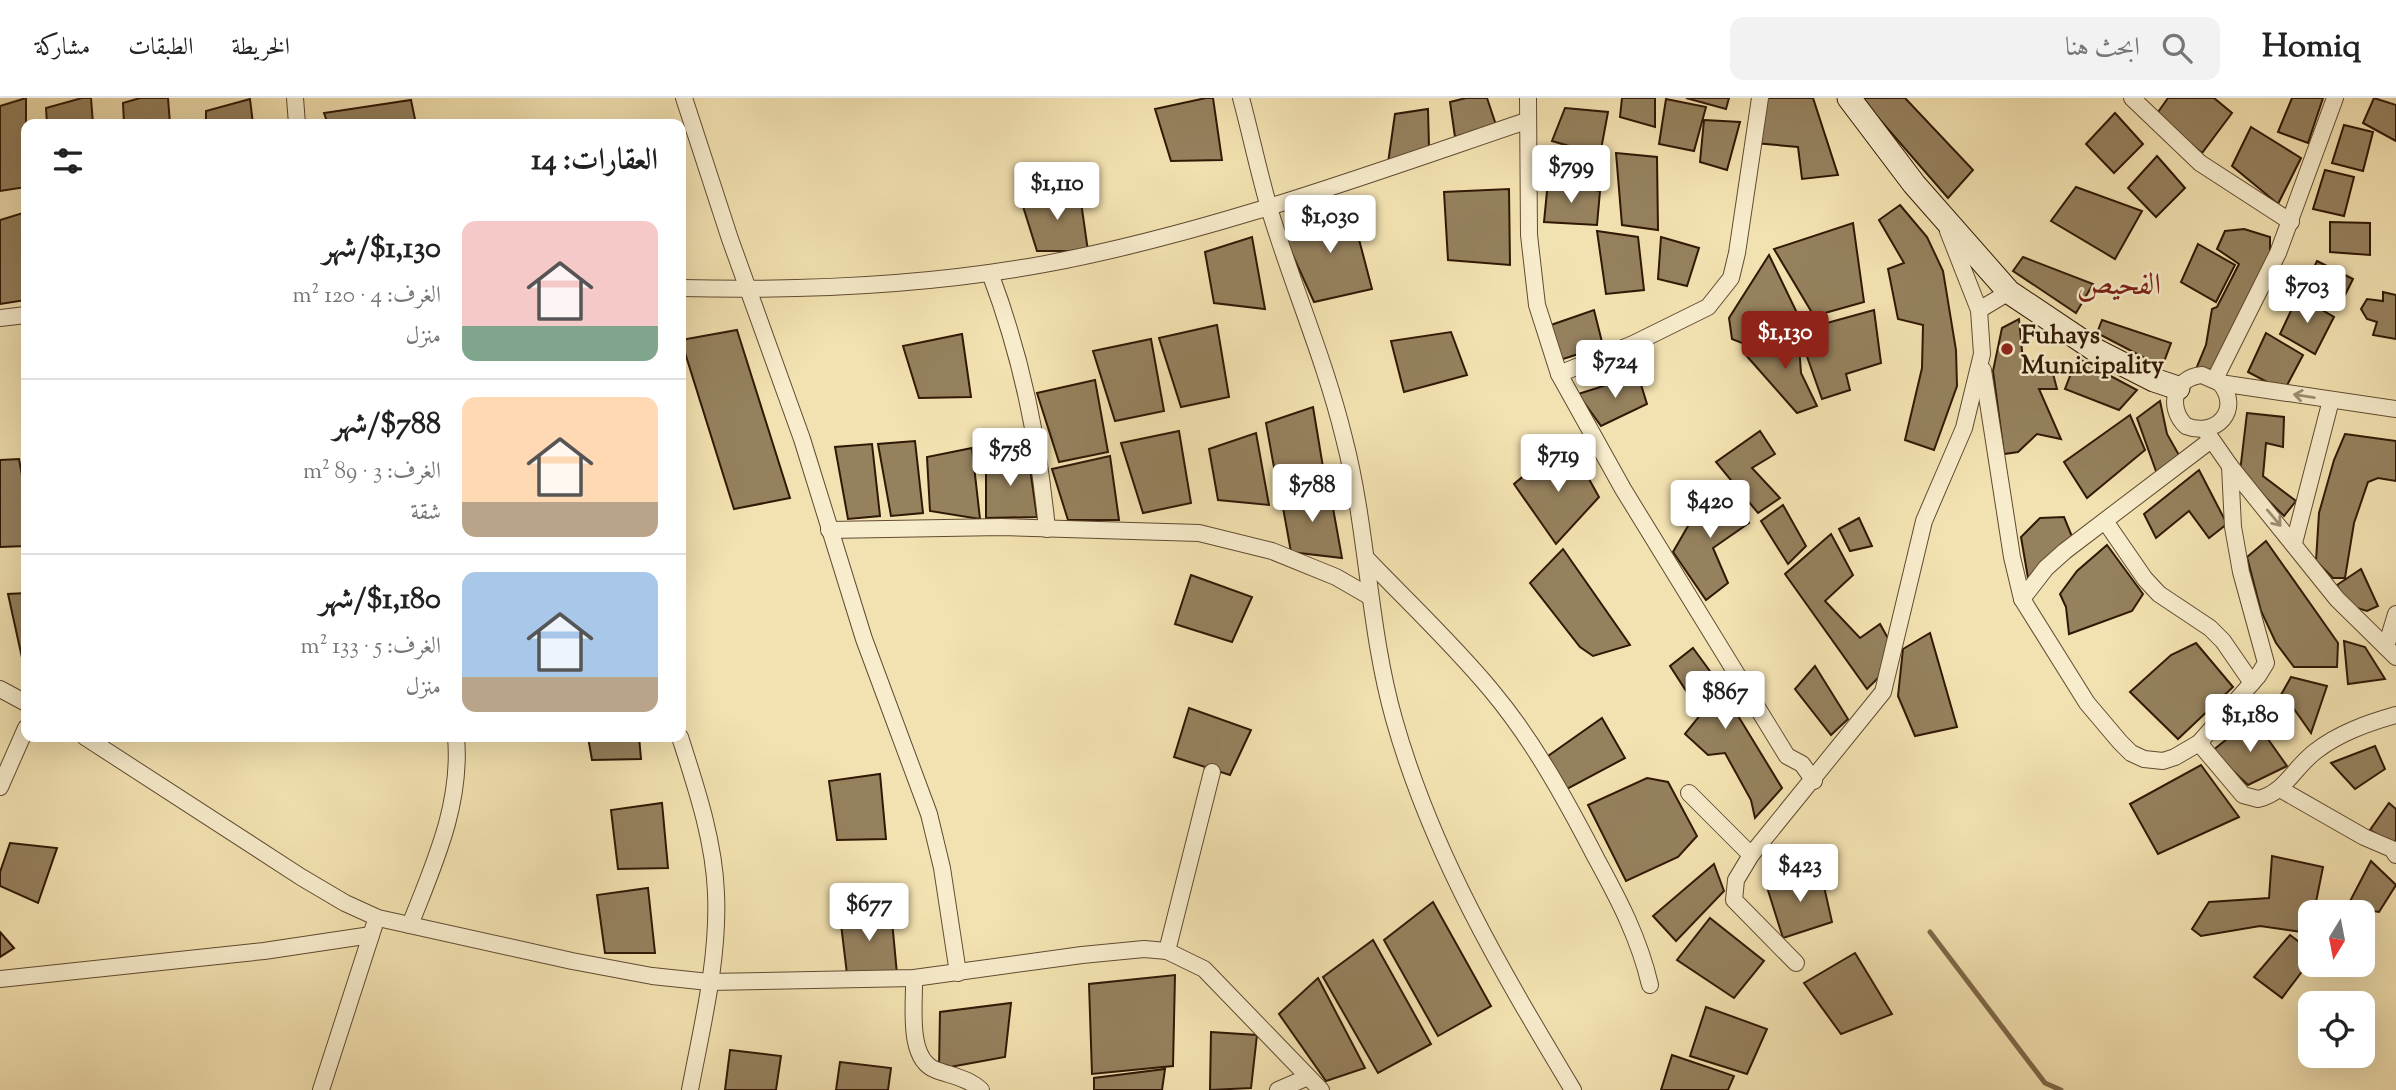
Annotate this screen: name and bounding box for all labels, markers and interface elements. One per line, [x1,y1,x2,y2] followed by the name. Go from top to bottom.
[1730,17,2220,80] search box
[2262,24,2361,72] text: Homiq
[2158,29,2196,67] icon: search
[2065,30,2140,67] text: ابحث هنا
[35,31,90,65] text: مشاركة
[128,31,194,65] text: الطبقات
[232,31,290,65] text: الخريطة
[531,140,658,183] text: العقارات: 14
[49,142,87,180] icon: filters
[1530,146,1612,205] pin: $799
[1548,151,1594,184] text: $799
[1000,162,1114,222] pin: $1,110
[1030,168,1084,201] text: $1,110
[1273,195,1387,255] pin: $1,030
[1301,201,1359,234] text: $1,030
[322,228,441,271] text: $1,130/شهر
[518,249,602,333] icon: home
[2077,265,2161,308] district label: الفحيص
[2266,266,2348,325] pin: $703
[2285,271,2329,304] text: $703
[293,280,441,313] text: الغرف: 4 · 120 m²
[1728,312,1842,371] pin: $1,130
[1758,317,1812,350] text: $1,130
[2021,318,2164,385] place label: Fuhays Municipality
[406,321,441,354] text: منزل
[1574,341,1656,400] pin: $724
[1999,341,2015,357] marker: Fuhays Municipality
[1592,346,1638,379] text: $724
[2293,389,2316,402] one-way arrow
[333,404,441,447] text: $788/شهر
[518,425,602,509] icon: home
[969,428,1051,488] pin: $758
[988,434,1032,467] text: $758
[1517,434,1599,494] pin: $719
[1537,440,1579,473] text: $719
[303,456,441,489] text: الغرف: 3 · 89 m²
[1271,464,1353,524] pin: $788
[1289,470,1335,503] text: $788
[1669,480,1751,540] pin: $420
[1687,486,1733,519] text: $420
[411,497,441,530] text: شقة
[2265,509,2281,527] one-way arrow
[319,579,441,622] text: $1,180/شهر
[518,600,602,684] icon: home
[301,631,441,664] text: الغرف: 5 · 133 m²
[406,672,441,705] text: منزل
[1684,672,1766,731] pin: $867
[1702,677,1748,710] text: $867
[2193,694,2307,754] pin: $1,180
[2221,700,2279,733] text: $1,180
[1759,844,1841,904] pin: $423
[1778,850,1822,883] text: $423
[828,884,910,943] pin: $677
[846,889,892,922] text: $677
[2298,900,2375,976] north arrow
[2298,900,2375,1068] map controls
[2298,991,2375,1068] button: locate

